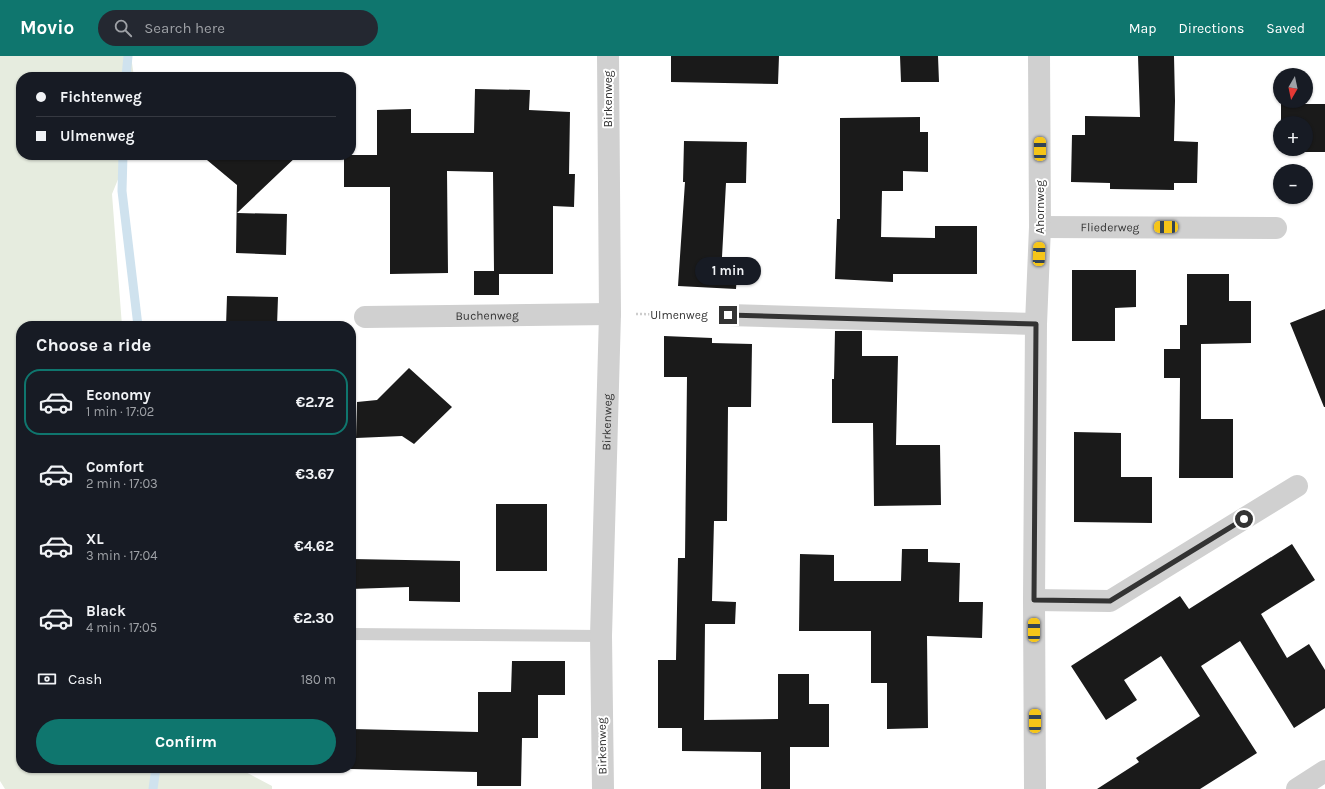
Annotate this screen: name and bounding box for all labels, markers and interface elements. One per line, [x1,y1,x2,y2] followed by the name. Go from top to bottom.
[98,10,378,46] search box
[20,17,74,39] text: Movio
[112,17,134,39] icon: search
[144,19,225,37] text: Search here
[1129,20,1157,37] text: Map
[1179,20,1244,37] text: Directions
[1266,20,1305,37] text: Saved
[1273,68,1313,108] north arrow
[1273,68,1313,204] map controls
[601,70,615,128] street label: Birkenweg
[60,88,142,106] text: Fichtenweg
[1273,116,1313,156] button: +
[60,127,135,145] text: Ulmenweg
[1034,137,1046,161] car
[1273,164,1313,204] button: −
[1033,180,1047,234] street label: Ahornweg
[1081,220,1140,234] street label: Fliederweg
[1154,221,1178,233] car
[1033,242,1045,266] car
[695,257,761,285] callout: 1 min
[712,263,744,278] text: 1 min
[719,306,737,324] route end
[455,308,519,323] street label: Buchenweg
[650,308,708,322] street label: Ulmenweg
[36,334,151,356] text: Choose a ride
[38,384,74,420] icon: car
[86,386,151,404] text: Economy
[296,393,334,411] text: €2.72
[599,393,615,451] street label: Birkenweg
[86,404,154,419] text: 1 min · 17:02
[38,456,74,492] icon: car
[86,458,144,476] text: Comfort
[295,465,334,483] text: €3.67
[86,476,158,491] text: 2 min · 17:03
[1235,510,1253,528] route start
[38,528,74,564] icon: car
[86,530,104,548] text: XL
[294,537,334,555] text: €4.62
[86,548,158,563] text: 3 min · 17:04
[38,600,74,636] icon: car
[86,602,126,620] text: Black
[293,609,334,627] text: €2.30
[1028,618,1040,642] car
[86,620,157,635] text: 4 min · 17:05
[36,668,58,690] icon: cash
[68,670,102,688] text: Cash
[301,672,336,687] text: 180 m
[1029,709,1041,733] car
[594,717,609,775] street label: Birkenweg
[36,719,336,765] button: Confirm

